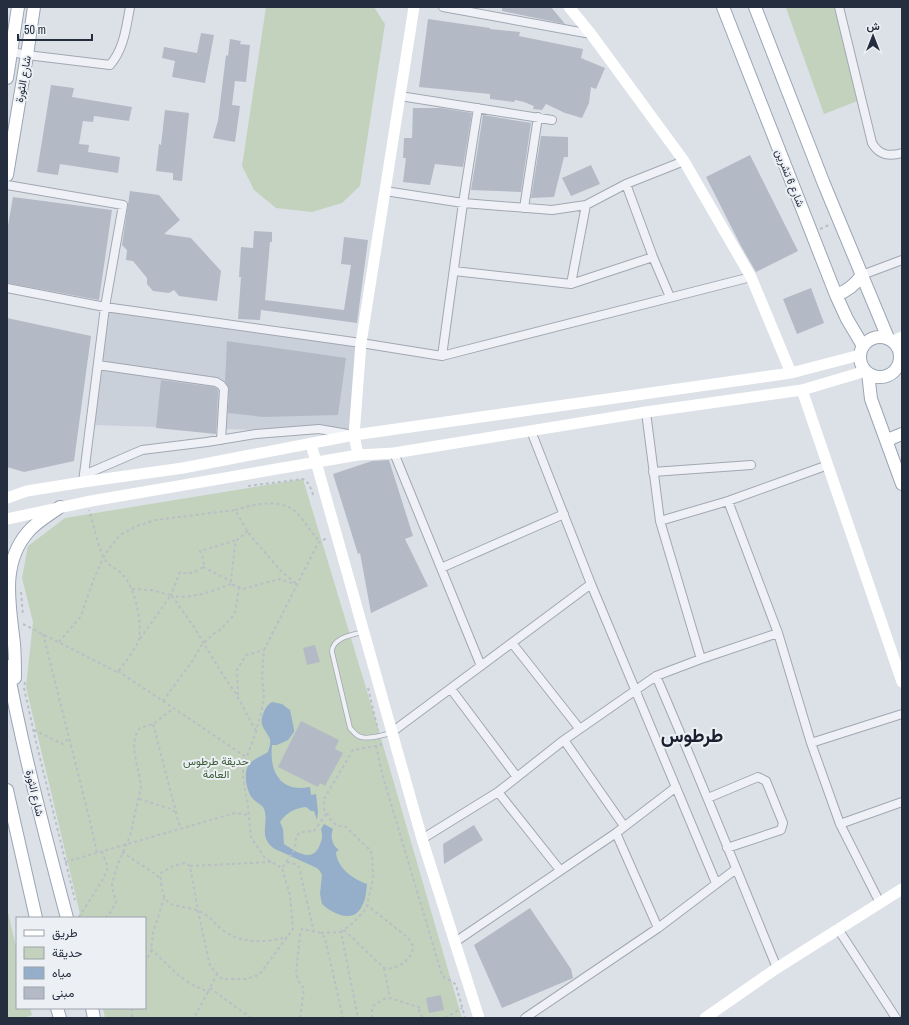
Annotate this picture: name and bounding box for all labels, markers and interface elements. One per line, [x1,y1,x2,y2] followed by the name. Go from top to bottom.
[18,16,92,42] scale bar
[853,16,893,56] north arrow
[866,19,880,33] text: ش
[24,22,46,38] text: 50 m
[12,54,35,104] street label: شارع الثورة
[771,147,808,209] street label: شارع 6 تشرين
[661,722,723,748] district label: طرطوس
[183,754,249,781] park label: حديقة طرطوس العامة
[22,768,47,818] street label: شارع الثورة
[16,917,146,1009] legend
[52,925,78,941] text: طريق
[52,945,82,961] text: حديقة
[52,965,71,981] text: مياه
[52,985,74,1001] text: مبنى

